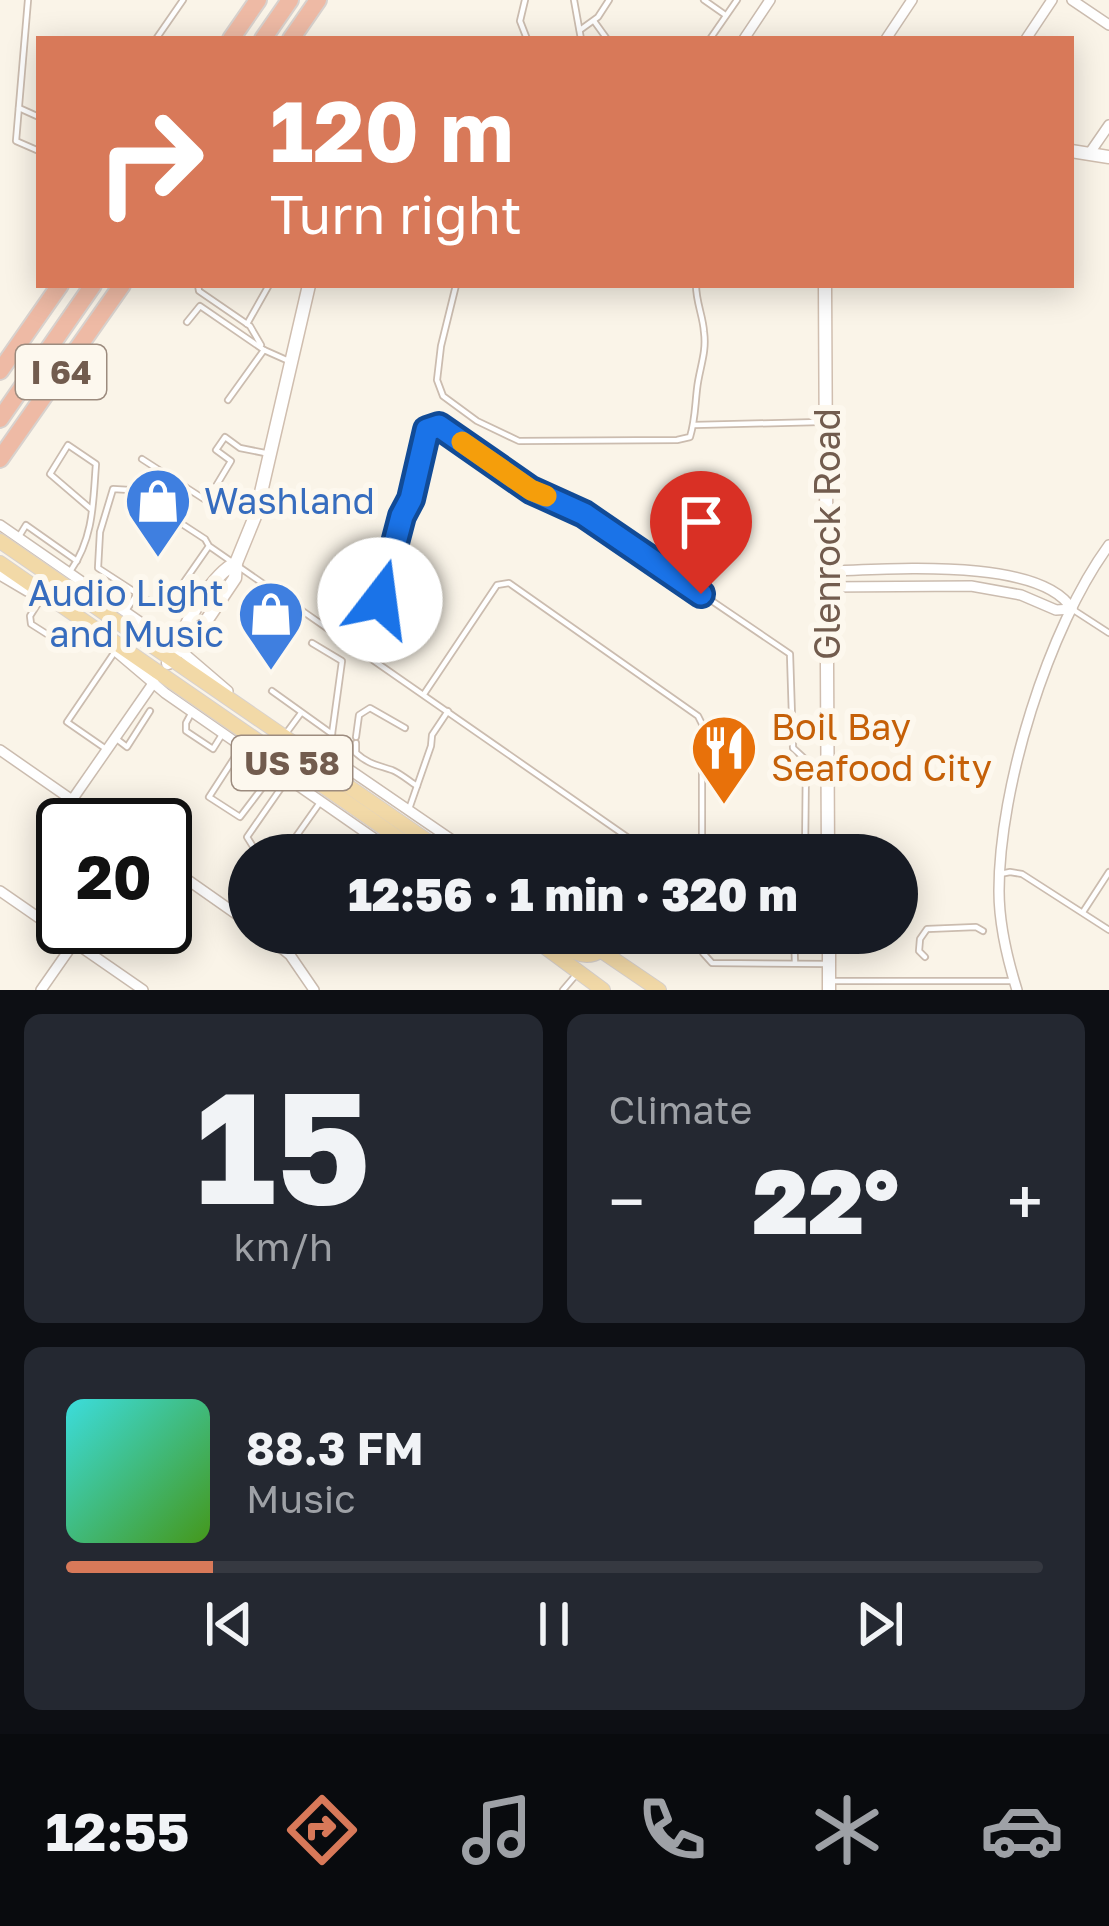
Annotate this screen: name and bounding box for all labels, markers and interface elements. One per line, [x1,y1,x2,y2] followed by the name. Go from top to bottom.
[270,80,514,180] text: 120 m
[72,84,228,240] icon: right
[270,181,522,246] text: Turn right
[16,345,106,399] road number: I 64
[805,408,848,660] street label: Glenrock Road
[123,466,193,560] shop icon: Washland
[650,471,752,594] pin
[204,479,375,522] place label: Washland
[668,489,734,555] icon: arrive
[317,537,443,663] position arrow
[28,571,224,655] place label: Audio Light and Music
[236,579,306,673] shop icon: Audio Light and Music
[771,705,992,789] place label: Boil Bay Seafood City
[689,713,759,807] restaurant icon: Boil Bay Seafood City
[232,736,352,790] road number: US 58
[36,798,192,954] speed limit sign: 20
[348,867,798,921] text: 12:56 · 1 min · 320 m
[196,1051,371,1238] text: 15
[609,1086,752,1133] text: Climate
[752,1146,899,1254] text: 22°
[609,1161,645,1241] text: −
[1007,1161,1043,1241] text: +
[234,1223,333,1270] text: km/h
[246,1421,424,1475] text: 88.3 FM
[246,1475,356,1522] text: Music
[196,1591,262,1657] icon: previous
[521,1591,587,1657] icon: pause
[847,1591,913,1657] icon: next
[280,1788,364,1872] icon: directions
[455,1788,539,1872] icon: music
[630,1788,714,1872] icon: phone
[805,1788,889,1872] icon: climate
[980,1788,1064,1872] icon: car
[45,1798,189,1863] text: 12:55

